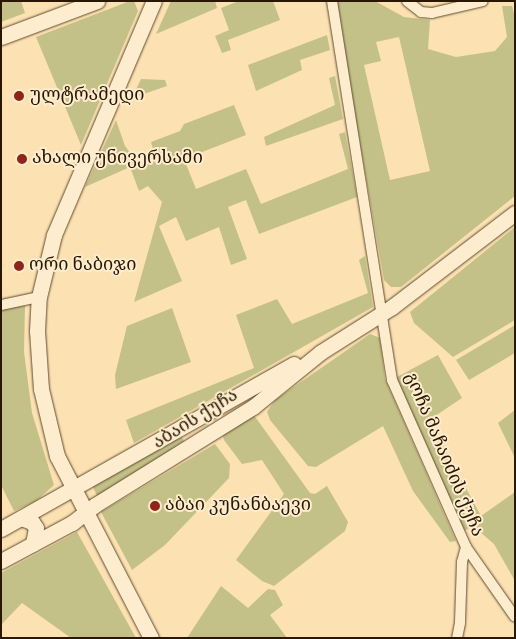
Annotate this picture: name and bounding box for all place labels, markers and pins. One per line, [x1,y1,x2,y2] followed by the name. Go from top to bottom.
[30,85,144,107] place label: ულტრამედი
[12,89,26,103] marker: ულტრამედი
[32,148,203,170] place label: ახალი უნივერსამი
[16,153,28,165] marker: ახალი უნივერსამი
[29,255,137,277] place label: ორი ნაბიჯი
[13,260,25,272] marker: ორი ნაბიჯი
[165,495,311,517] place label: აბაი კუნანბაევი
[149,500,161,512] marker: აბაი კუნანბაევი

